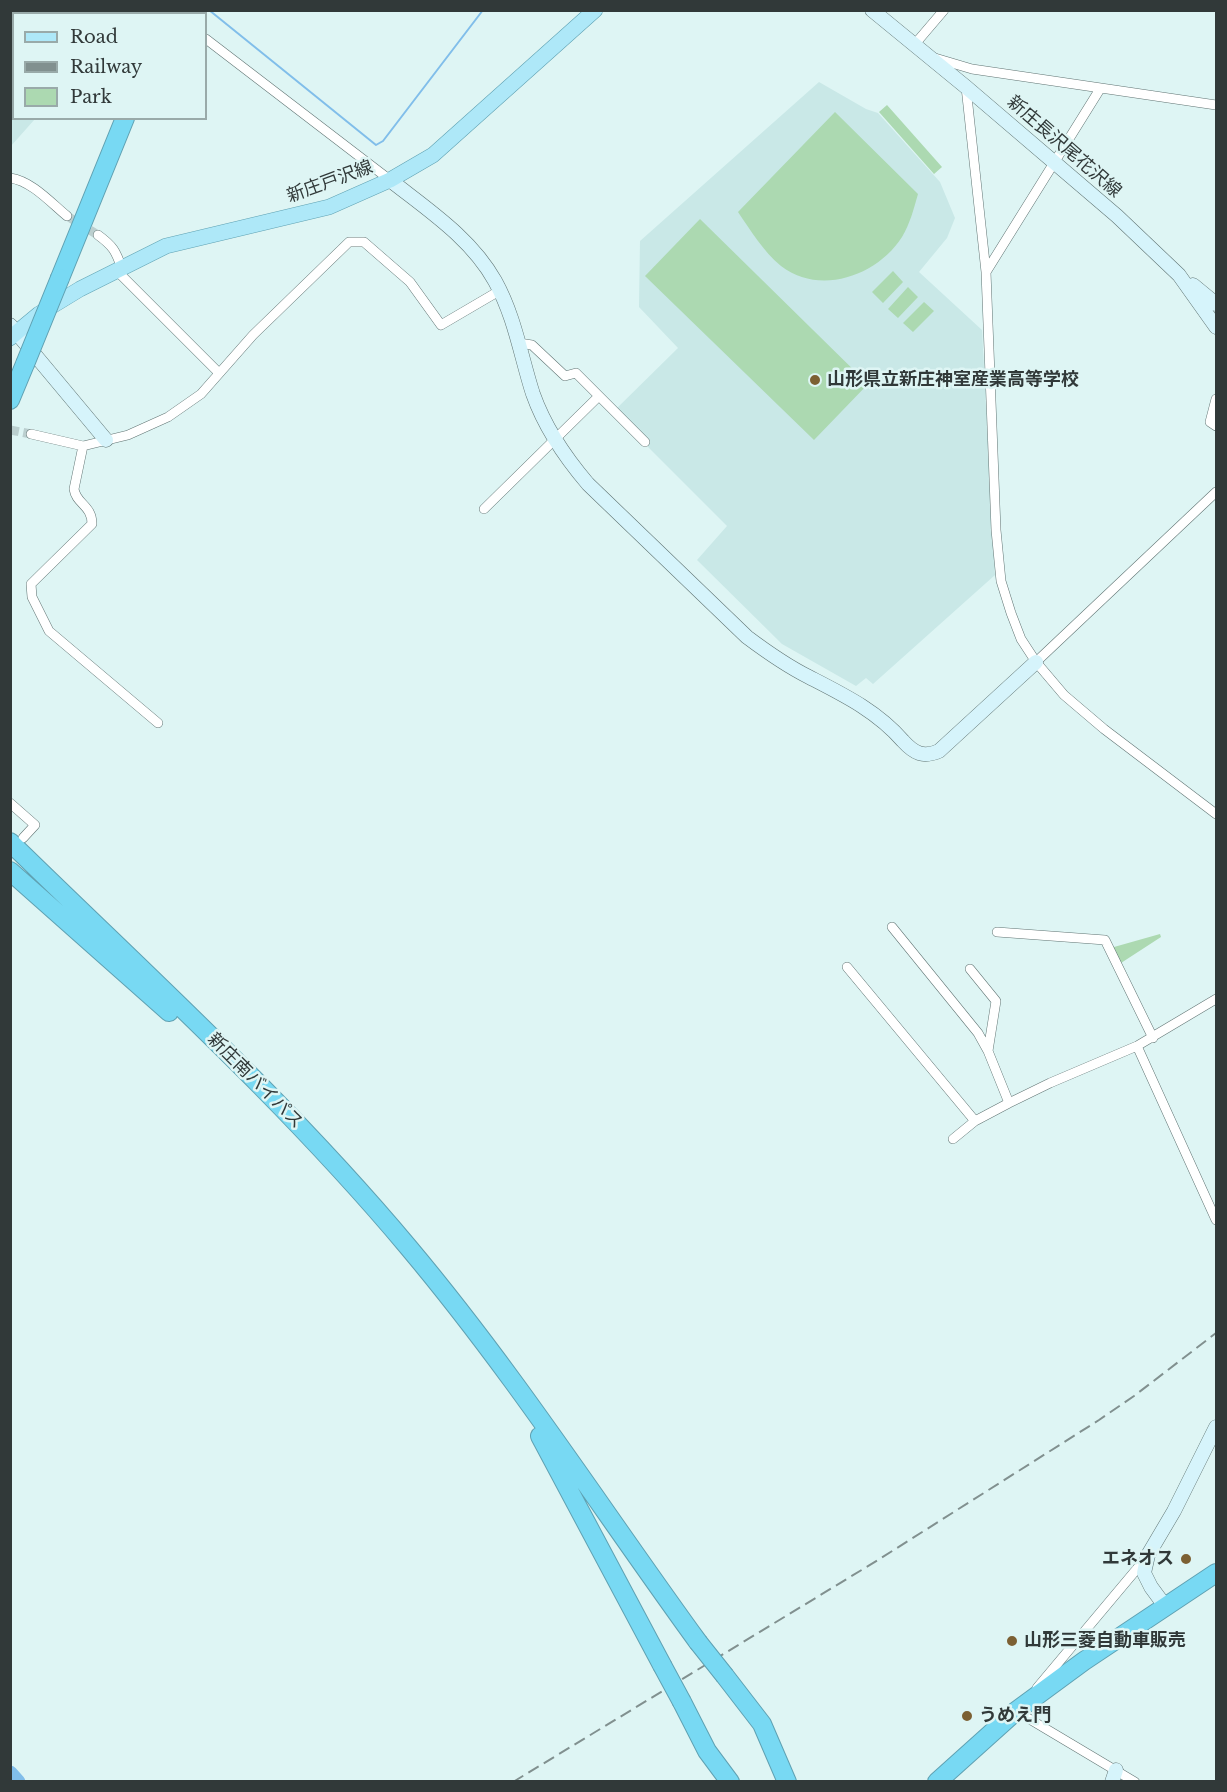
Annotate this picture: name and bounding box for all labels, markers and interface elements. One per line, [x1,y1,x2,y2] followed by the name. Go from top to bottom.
[12,12,207,120] legend
[70,26,118,48] text: Road
[70,56,142,78] text: Railway
[70,86,112,108] text: Park
[1003,92,1125,202] street label: 新庄長沢尾花沢線
[284,156,376,208] street label: 新庄戸沢線
[827,369,1079,391] place label: 山形県立新庄神室産業高等学校
[808,373,822,387] marker: 山形県立新庄神室産業高等学校
[203,1029,307,1133] street label: 新庄南バイパス
[1102,1548,1174,1570] place label: エネオス
[1179,1552,1193,1566] marker: エネオス
[1024,1630,1186,1652] place label: 山形三菱自動車販売
[1005,1634,1019,1648] marker: 山形三菱自動車販売
[979,1705,1051,1727] place label: うめえ門
[960,1709,974,1723] marker: うめえ門

